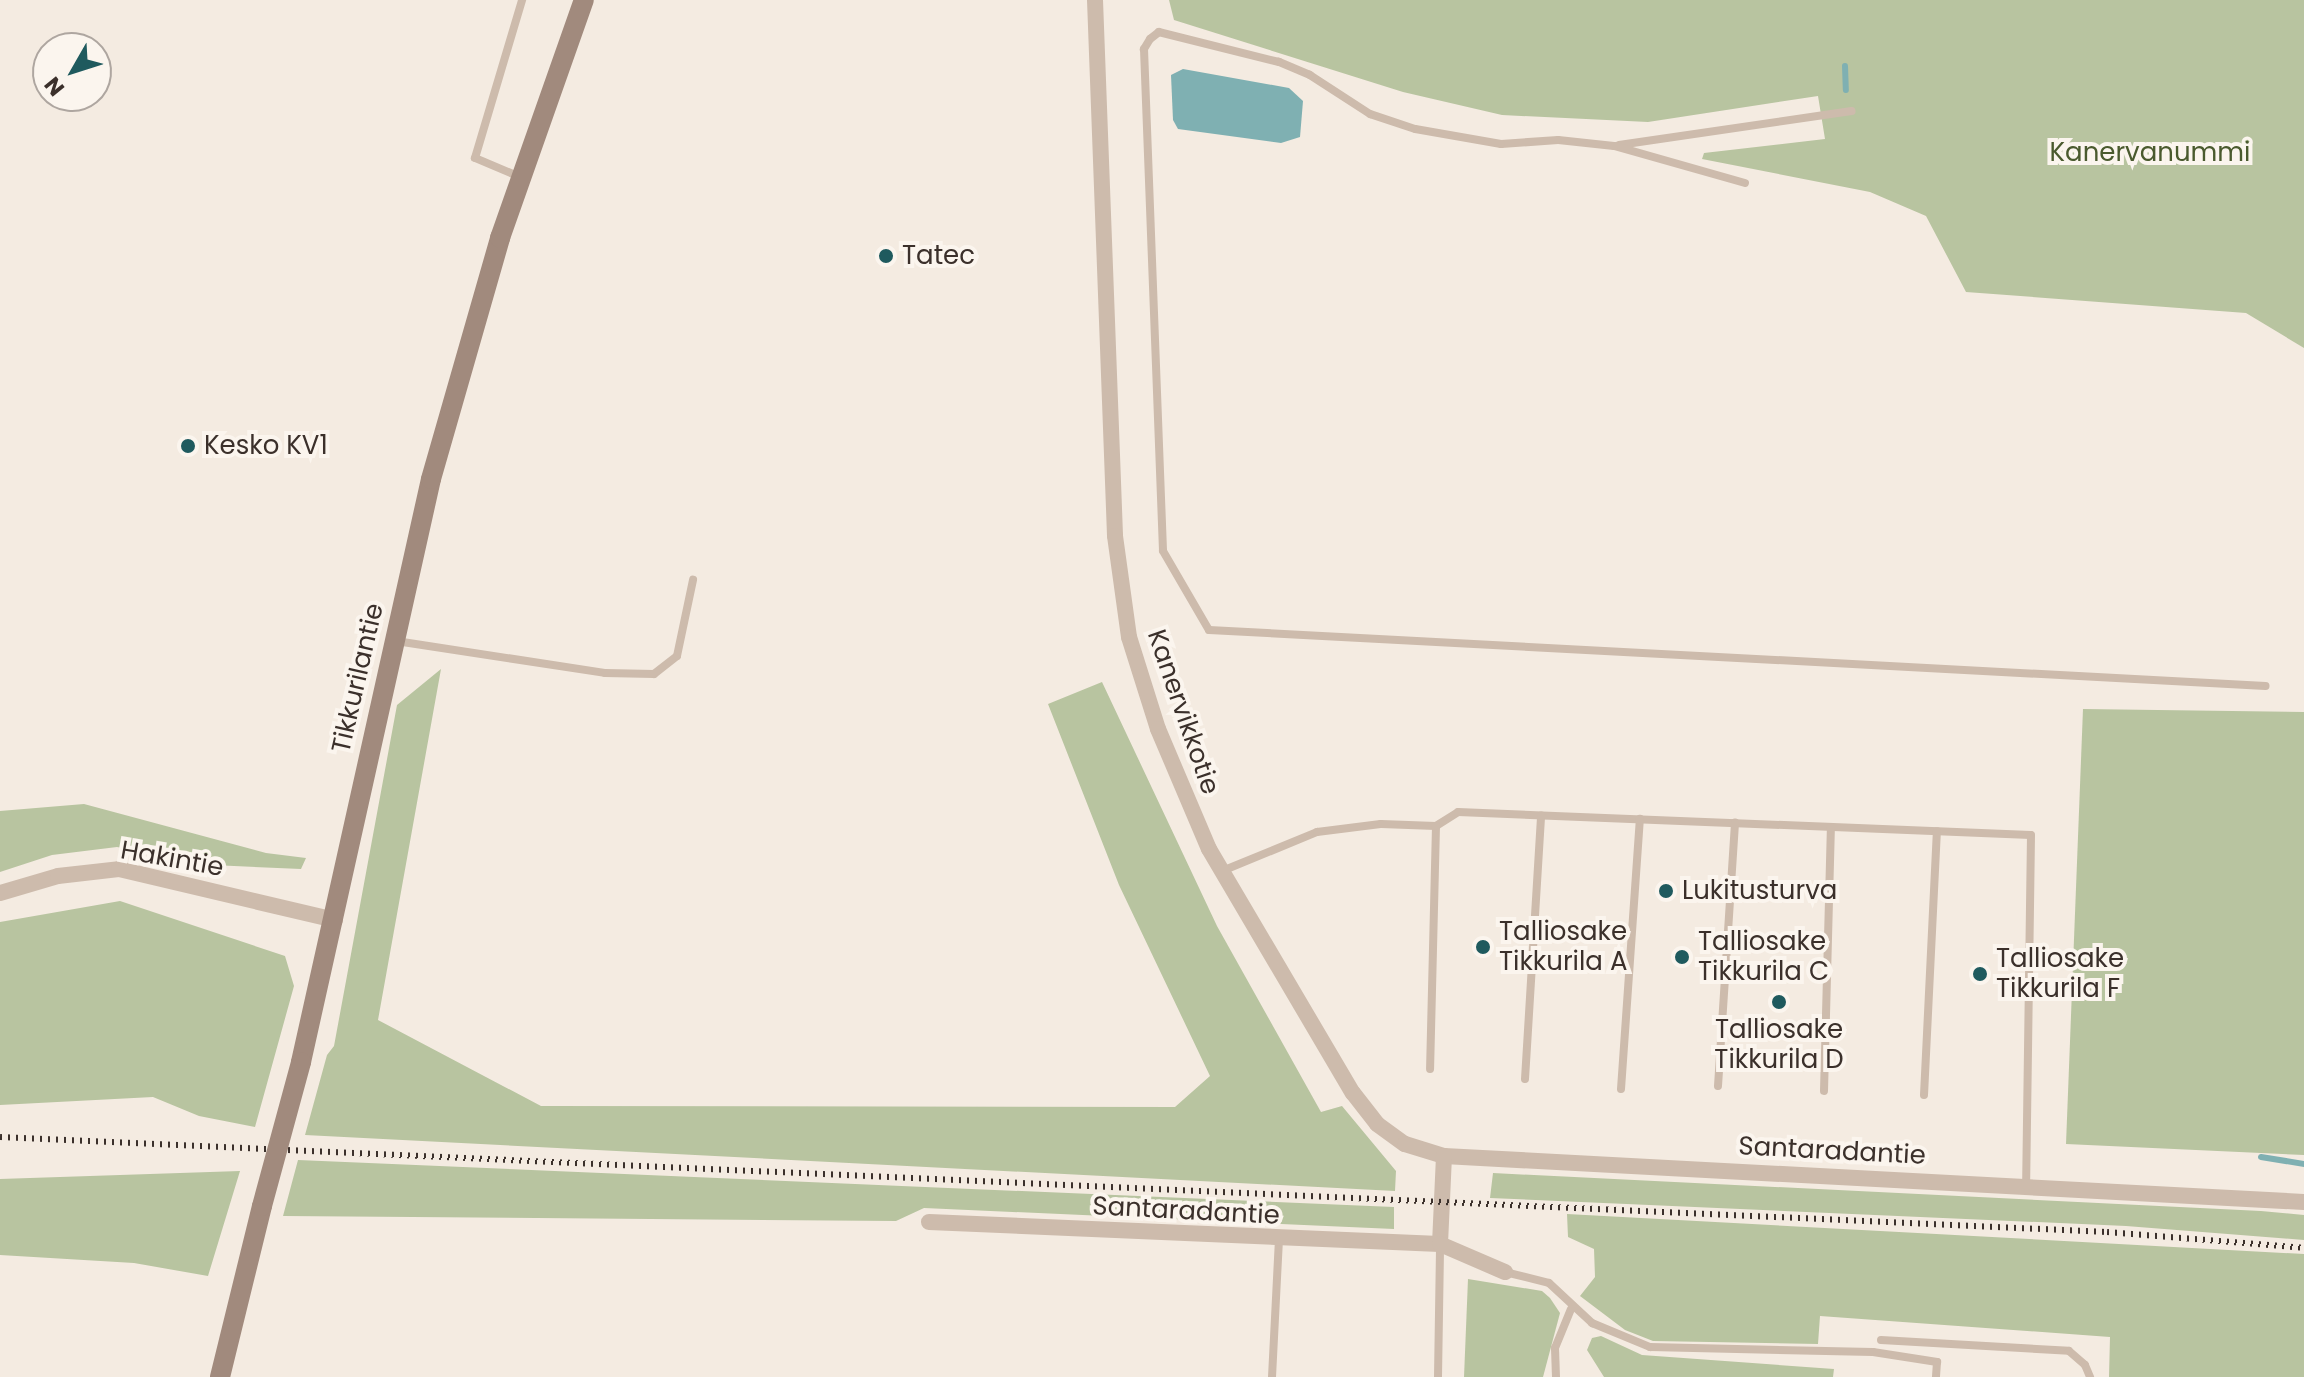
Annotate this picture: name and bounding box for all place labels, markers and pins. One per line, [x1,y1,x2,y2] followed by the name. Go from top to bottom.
[902,240,975,272] place label: Tatec
[877,247,895,265] marker: Tatec
[204,430,328,462] place label: Kesko KV1
[179,437,197,455] marker: Kesko KV1
[1682,875,1837,907] place label: Lukitusturva
[1657,882,1675,900] marker: Lukitusturva
[1499,916,1627,978] place label: Talliosake Tikkurila A
[1698,926,1829,988] place label: Talliosake Tikkurila C
[1474,938,1492,956] marker: Talliosake Tikkurila A
[1996,943,2124,1004] place label: Talliosake Tikkurila F
[1673,948,1691,966] marker: Talliosake Tikkurila C
[1971,965,1989,983] marker: Talliosake Tikkurila F
[1770,993,1788,1011] marker: Talliosake Tikkurila D
[1714,1014,1844,1076] place label: Talliosake Tikkurila D

